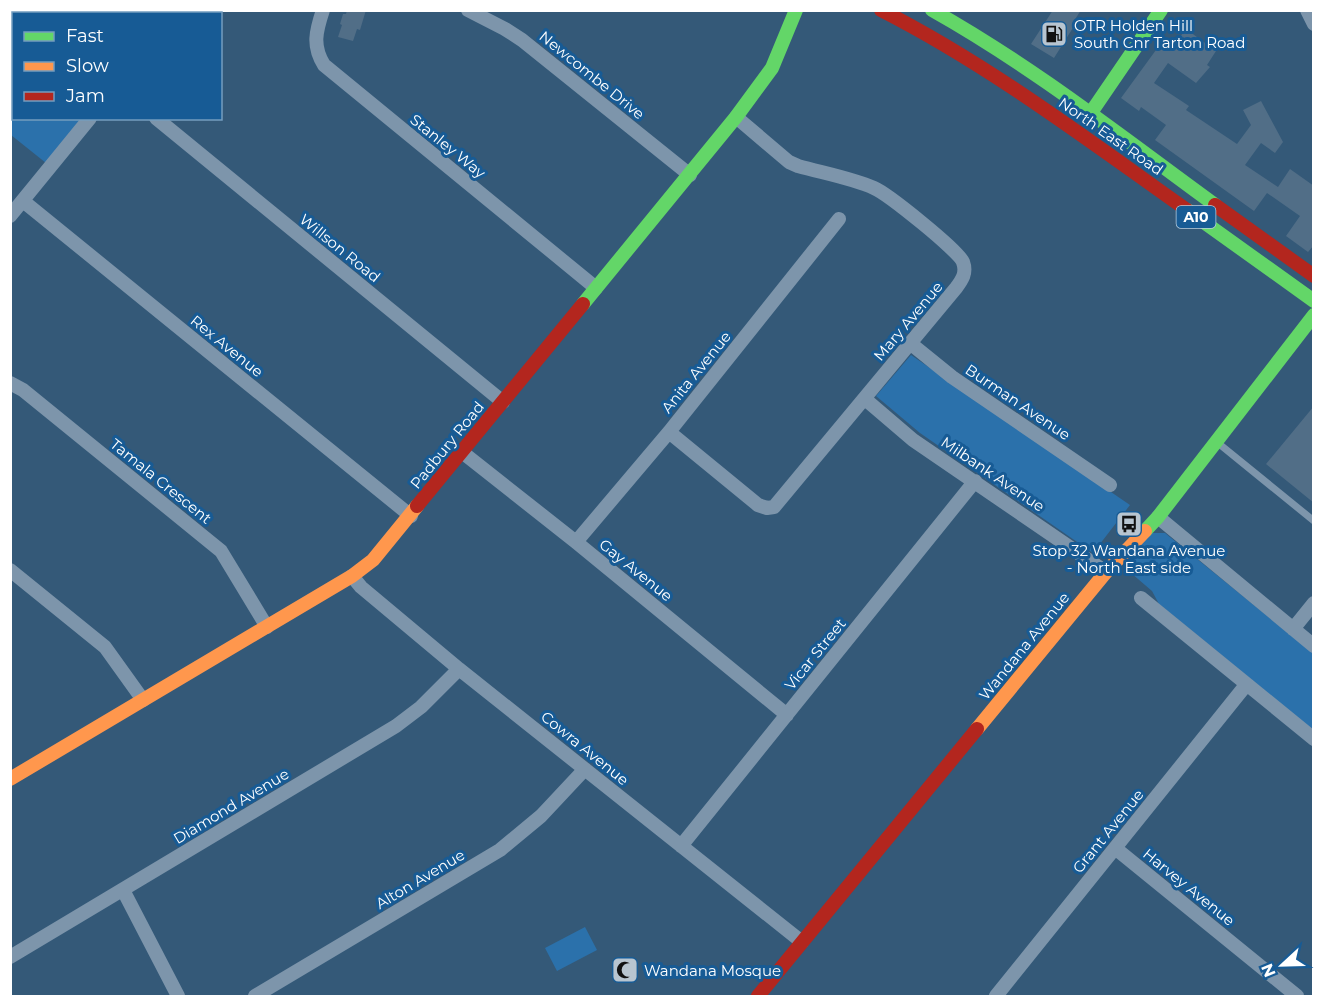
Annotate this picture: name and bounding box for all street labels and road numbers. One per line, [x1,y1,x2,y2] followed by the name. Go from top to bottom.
[535,27,649,123] street label: Newcombe Drive
[1055,93,1167,179] street label: North East Road
[406,110,490,183] street label: Stanley Way
[1176,206,1216,228] road number: A10
[296,210,384,286] street label: Willson Road
[869,277,947,365] street label: Mary Avenue
[187,311,267,381] street label: Rex Avenue
[657,327,735,417] street label: Anita Avenue
[962,360,1074,444] street label: Burman Avenue
[406,397,488,493] street label: Padbury Road
[938,432,1048,516] street label: Milbank Avenue
[106,434,216,528] street label: Tamala Crescent
[596,535,676,605] street label: Gay Avenue
[975,588,1073,704] street label: Wandana Avenue
[780,614,850,694] street label: Vicar Street
[537,707,633,789] street label: Cowra Avenue
[170,764,292,848] street label: Diamond Avenue
[1068,785,1148,877] street label: Grant Avenue
[1139,844,1239,930] street label: Harvey Avenue
[372,845,468,913] street label: Alton Avenue

